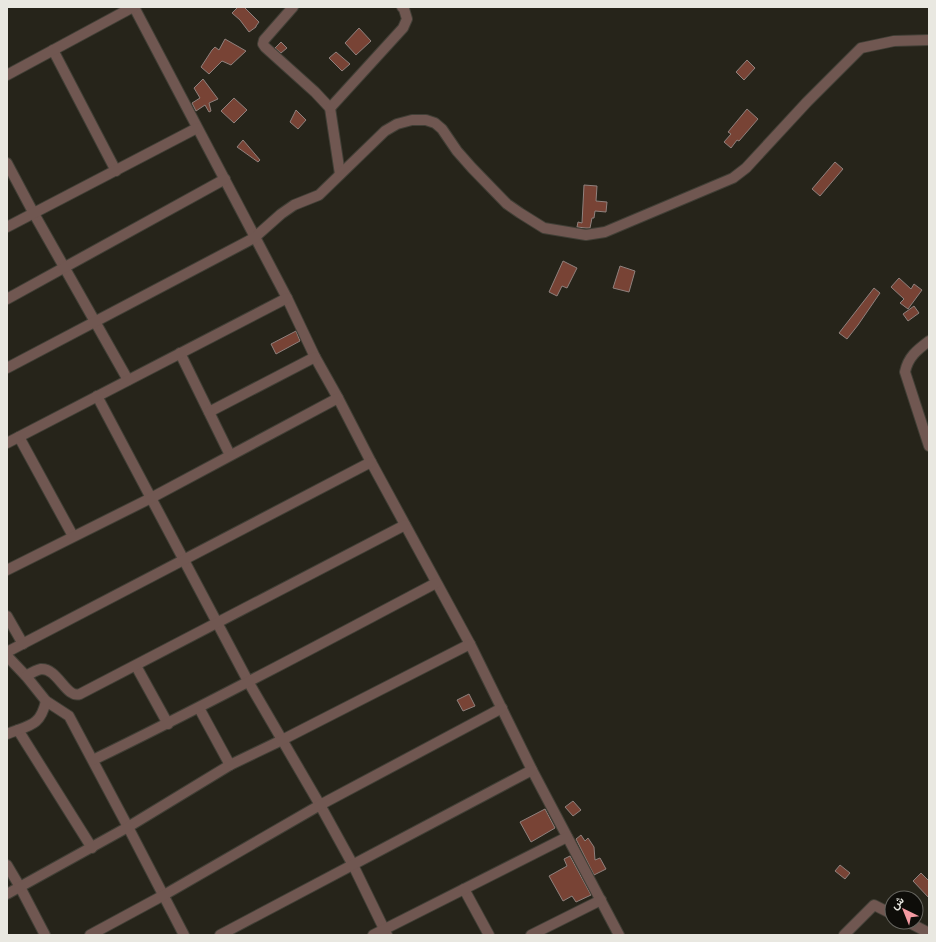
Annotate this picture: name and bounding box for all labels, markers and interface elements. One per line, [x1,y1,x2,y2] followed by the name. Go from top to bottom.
[884,890,924,930] north arrow
[888,894,907,912] text: ش

